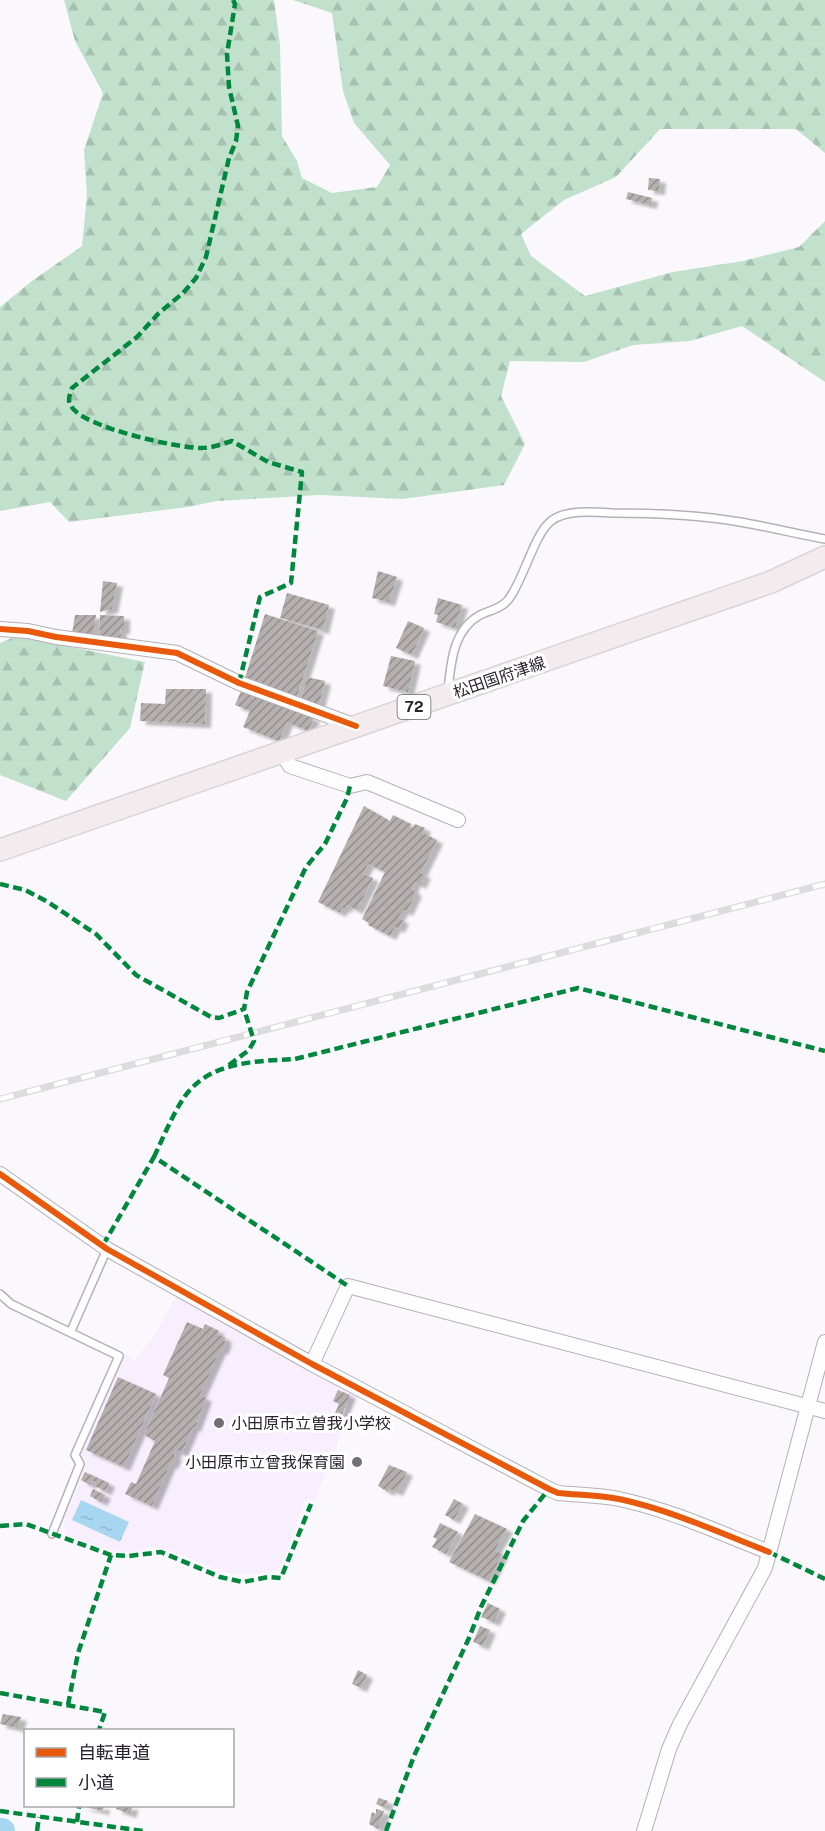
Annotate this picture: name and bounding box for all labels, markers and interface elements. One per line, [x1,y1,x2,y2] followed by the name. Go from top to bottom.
[451,653,548,702] street label: 松田国府津線
[398,695,430,719] road number: 72
[231,1414,391,1433] place label: 小田原市立曽我小学校
[212,1416,226,1430] marker: 小田原市立曽我小学校
[185,1453,345,1472] place label: 小田原市立曾我保育園
[350,1455,364,1469] marker: 小田原市立曾我保育園
[24,1729,234,1807] legend
[78,1742,150,1763] text: 自転車道
[78,1772,114,1793] text: 小道

